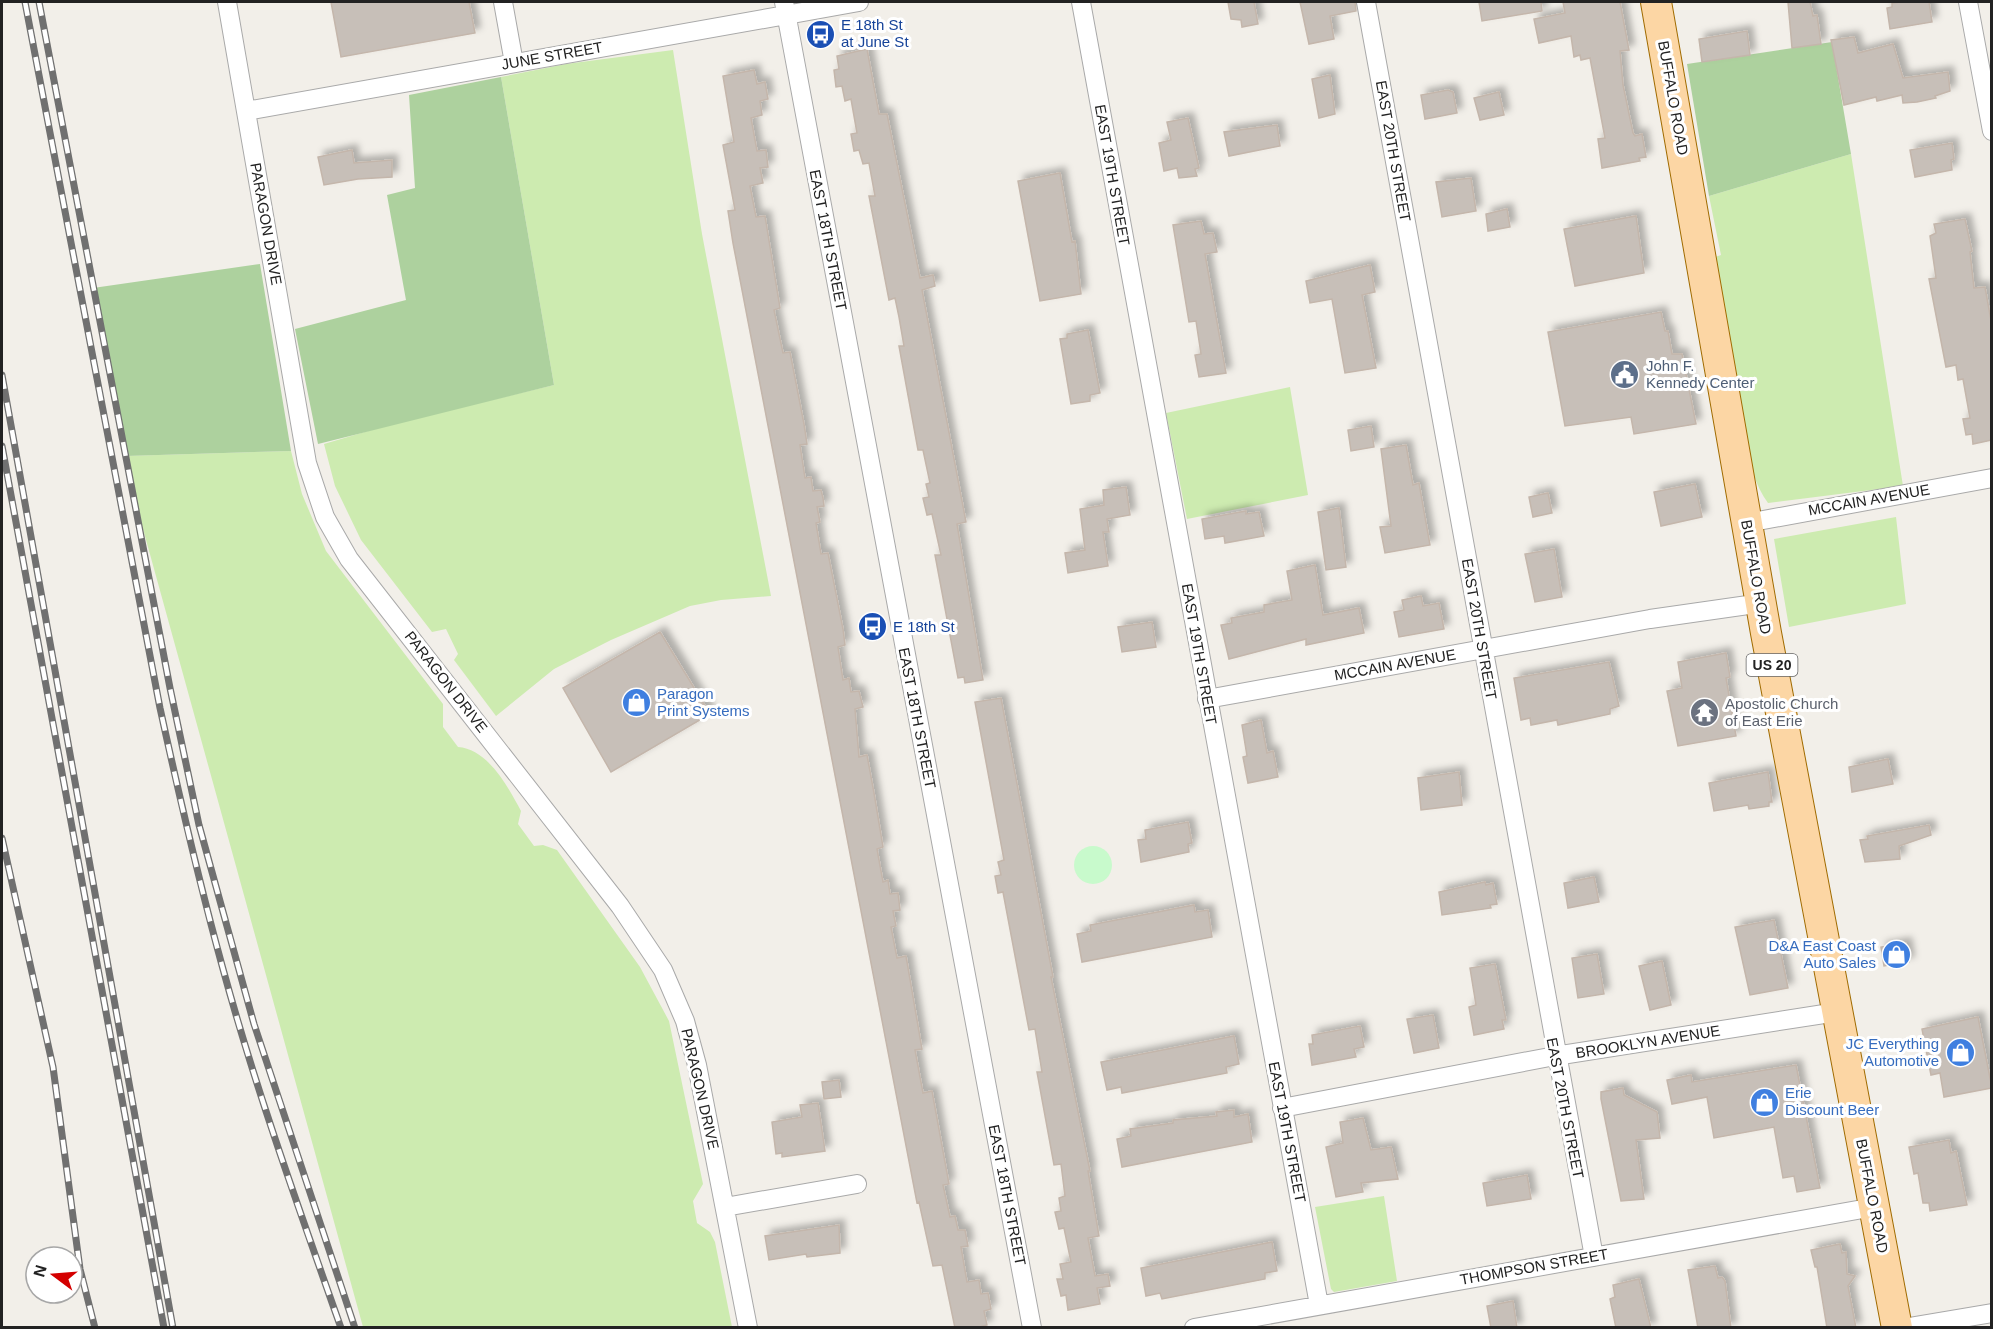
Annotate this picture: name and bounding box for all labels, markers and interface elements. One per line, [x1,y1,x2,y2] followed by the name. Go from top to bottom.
[841,16,909,50] place label: E 18th St at June St
[804,18,836,50] bus stop icon: E 18th St at June St
[500,38,604,73] street label: JUNE STREET
[1655,39,1692,157] street label: BUFFALO ROAD
[1373,79,1414,223] street label: EAST 20TH STREET
[1092,103,1133,247] street label: EAST 19TH STREET
[247,161,286,286] street label: PARAGON DRIVE
[806,168,850,312] street label: EAST 18TH STREET
[1646,357,1754,391] place label: John F. Kennedy Center
[1609,359,1641,391] public building icon: John F. Kennedy Center
[1807,480,1931,519] street label: MCCAIN AVENUE
[1738,518,1775,636] street label: BUFFALO ROAD
[1459,557,1500,701] street label: EAST 20TH STREET
[1179,582,1220,726] street label: EAST 19TH STREET
[856,611,888,643] bus stop icon: E 18th St
[893,618,956,635] place label: E 18th St
[402,628,491,736] street label: PARAGON DRIVE
[1333,645,1457,684] street label: MCCAIN AVENUE
[895,646,939,790] street label: EAST 18TH STREET
[1746,654,1798,676] road number: US 20
[657,685,750,719] place label: Paragon Print Systems
[620,687,652,719] shop icon: Paragon Print Systems
[1725,695,1838,729] place label: Apostolic Church of East Erie
[1688,697,1720,729] temple icon: Apostolic Church of East Erie
[1768,937,1877,971] place label: D&A East Coast Auto Sales
[1881,939,1913,971] shop icon: D&A East Coast Auto Sales
[1574,1022,1721,1061] street label: BROOKLYN AVENUE
[678,1027,723,1151] street label: PARAGON DRIVE
[1846,1035,1939,1069] place label: JC Everything Automotive
[1543,1036,1587,1180] street label: EAST 20TH STREET
[1944,1037,1976,1069] shop icon: JC Everything Automotive
[1265,1060,1309,1204] street label: EAST 19TH STREET
[1785,1084,1879,1118] place label: Erie Discount Beer
[1748,1086,1780,1118] shop icon: Erie Discount Beer
[985,1123,1029,1267] street label: EAST 18TH STREET
[1853,1137,1892,1255] street label: BUFFALO ROAD
[24,1245,84,1305] north arrow
[1459,1245,1609,1288] street label: THOMPSON STREET
[30,1263,50,1279] text: N

